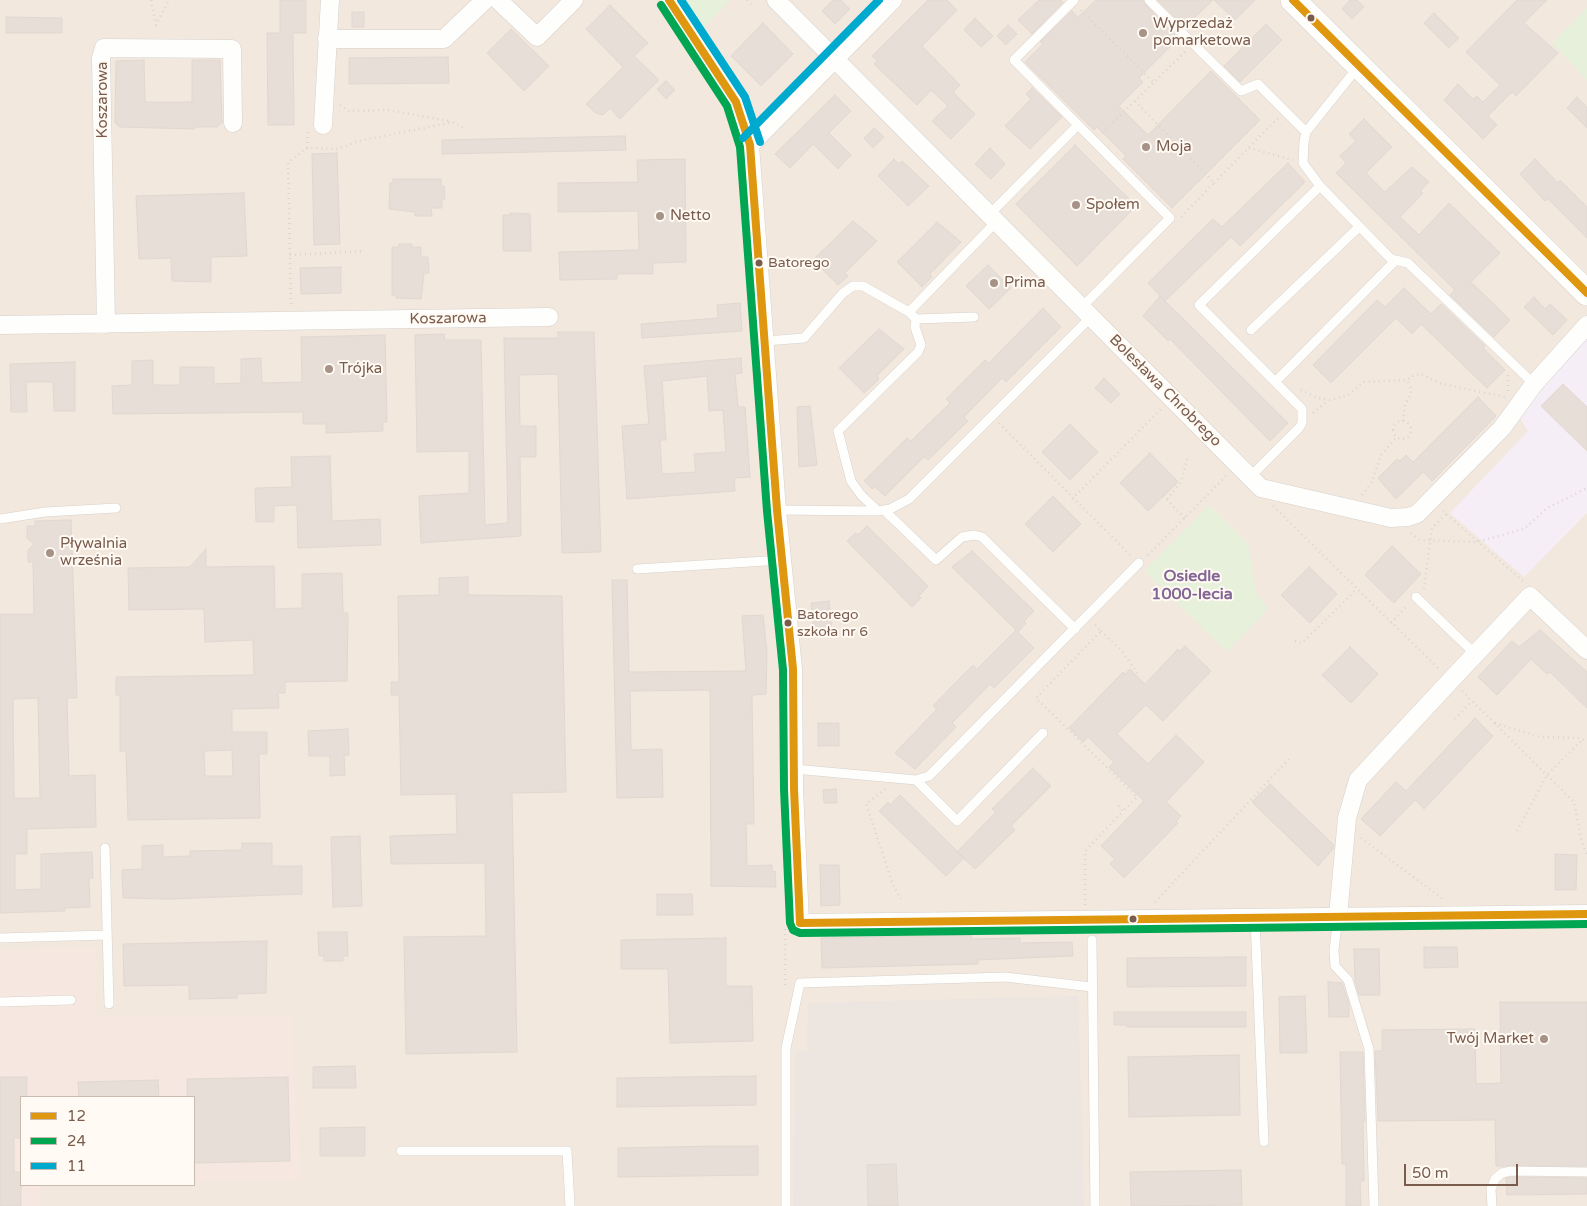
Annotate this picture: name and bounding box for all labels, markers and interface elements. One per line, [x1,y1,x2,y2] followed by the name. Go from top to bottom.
[1306,13,1316,23] unlabelled marker
[1153,15,1251,50] place label: Wyprzedaż pomarketowa
[1137,27,1149,39] marker: Wyprzedaż pomarketowa
[94,61,112,139] street label: Koszarowa
[1156,138,1192,156] place label: Moja
[1140,141,1152,153] marker: Moja
[1086,196,1140,214] place label: Społem
[1070,199,1082,211] marker: Społem
[670,207,711,225] place label: Netto
[654,210,666,222] marker: Netto
[768,255,830,271] place label: Batorego
[754,258,764,268] marker: Batorego
[1004,274,1046,292] place label: Prima
[988,277,1000,289] marker: Prima
[409,309,487,329] street label: Koszarowa
[1105,331,1225,451] street label: Bolesława Chrobrego
[339,360,382,378] place label: Trójka
[323,363,335,375] marker: Trójka
[60,535,127,570] place label: Pływalnia września
[44,547,56,559] marker: Pływalnia września
[1151,567,1233,605] district label: Osiedle 1000-lecia
[797,607,868,640] place label: Batorego szkoła nr 6
[783,618,793,628] marker: Batorego szkoła nr 6
[1128,914,1138,924] unlabelled marker
[1446,1030,1534,1048] place label: Twój Market
[1538,1033,1550,1045] marker: Twój Market
[20,1096,195,1186] legend
[67,1107,86,1125] text: 12
[67,1132,86,1150] text: 24
[1407,1154,1521,1186] scale bar
[67,1157,86,1175] text: 11
[1412,1164,1449,1182] text: 50 m

